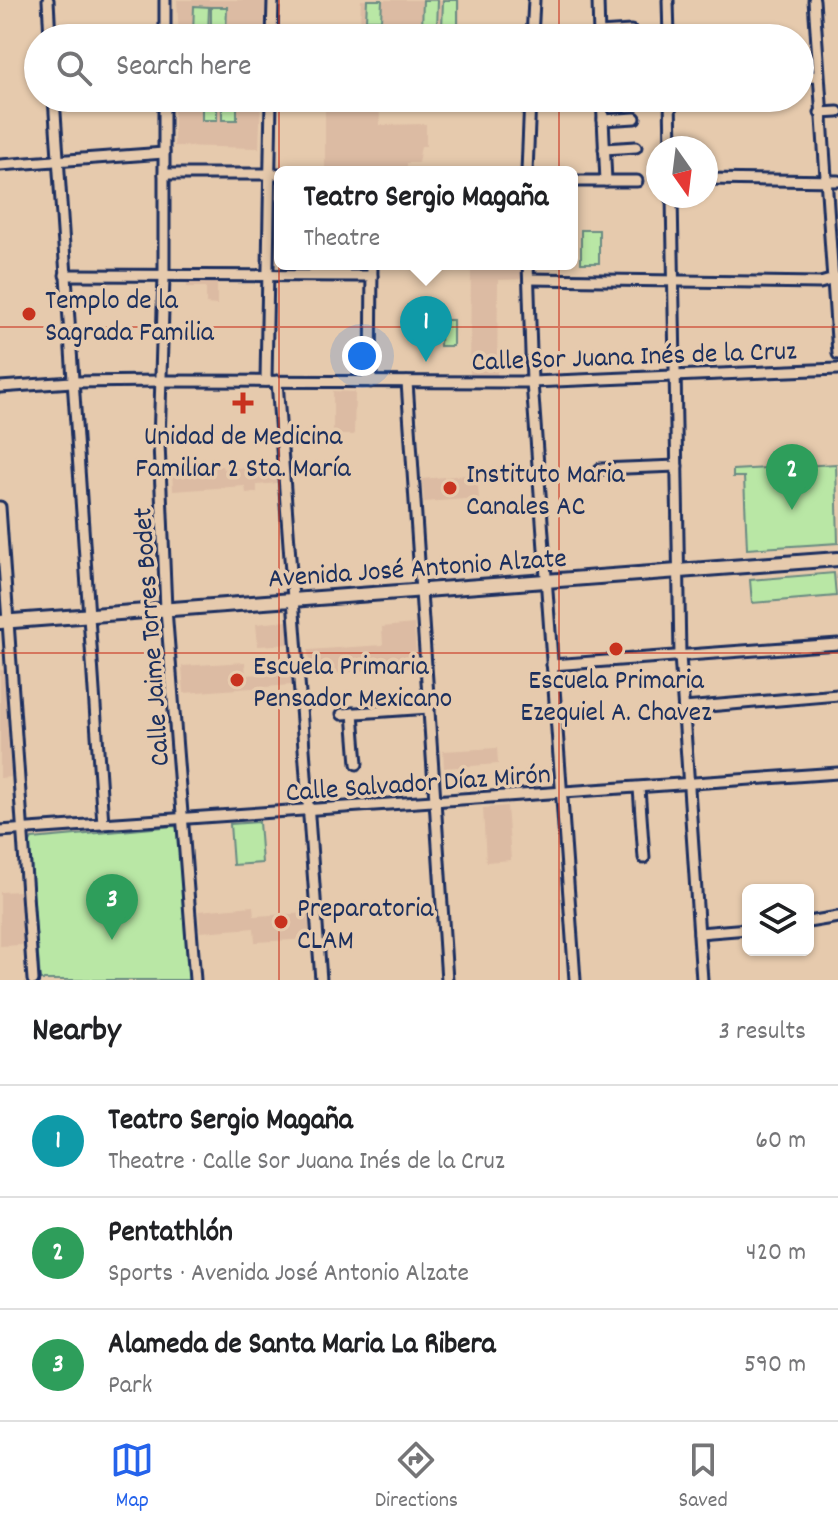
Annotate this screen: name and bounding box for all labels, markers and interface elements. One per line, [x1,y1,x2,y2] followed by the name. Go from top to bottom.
[24,24,814,112] search box
[52,46,96,90] icon: search
[116,47,252,90] text: Search here
[646,136,718,208] north arrow
[274,166,578,270] popup
[304,178,548,221] text: Teatro Sergio Magaña
[304,221,380,258] text: Theatre
[45,283,215,355] place label: Templo de la Sagrada Familia
[400,296,452,362] pin: 1
[20,305,38,323] marker: Templo de la Sagrada Familia
[471,333,798,385] street label: Calle Sor Juana Inés de la Cruz
[342,336,382,376] your location
[232,392,254,414] marker: Unidad de Medicina Familiar 2 Sta. María
[135,419,352,491] place label: Unidad de Medicina Familiar 2 Sta. María
[766,444,818,510] pin: 2
[466,457,626,529] place label: Instituto Maria Canales AC
[441,479,459,497] marker: Instituto Maria Canales AC
[125,506,183,767] street label: Calle Jaime Torres Bodet
[267,541,568,601] street label: Avenida José Antonio Alzate
[607,640,625,658] marker: Escuela Primaria Ezequiel A. Chavez
[253,649,452,721] place label: Escuela Primaria Pensador Mexicano
[520,663,712,735] place label: Escuela Primaria Ezequiel A. Chavez
[228,671,246,689] marker: Escuela Primaria Pensador Mexicano
[285,757,552,815] street label: Calle Salvador Díaz Mirón
[86,874,138,940] pin: 3
[742,884,814,956] map controls
[742,884,814,956] button: layers
[297,891,434,963] place label: Preparatoria CLAM
[272,913,290,931] marker: Preparatoria CLAM
[32,1008,121,1057] text: Nearby
[719,1014,806,1051] text: 3 results
[108,1101,353,1144] text: Teatro Sergio Magaña
[55,1123,61,1160] text: 1
[755,1123,806,1160] text: 60 m
[108,1144,505,1181] text: Theatre · Calle Sor Juana Inés de la Cruz
[108,1213,233,1256] text: Pentathlón
[52,1235,64,1272] text: 2
[746,1235,806,1272] text: 420 m
[108,1256,469,1293] text: Sports · Avenida José Antonio Alzate
[108,1325,496,1368] text: Alameda de Santa Maria La Ribera
[52,1347,64,1384] text: 3
[744,1347,806,1384] text: 590 m
[108,1368,152,1405] text: Park
[110,1438,154,1517] tab: Map
[375,1438,458,1517] tab: Directions
[679,1438,728,1517] tab: Saved

